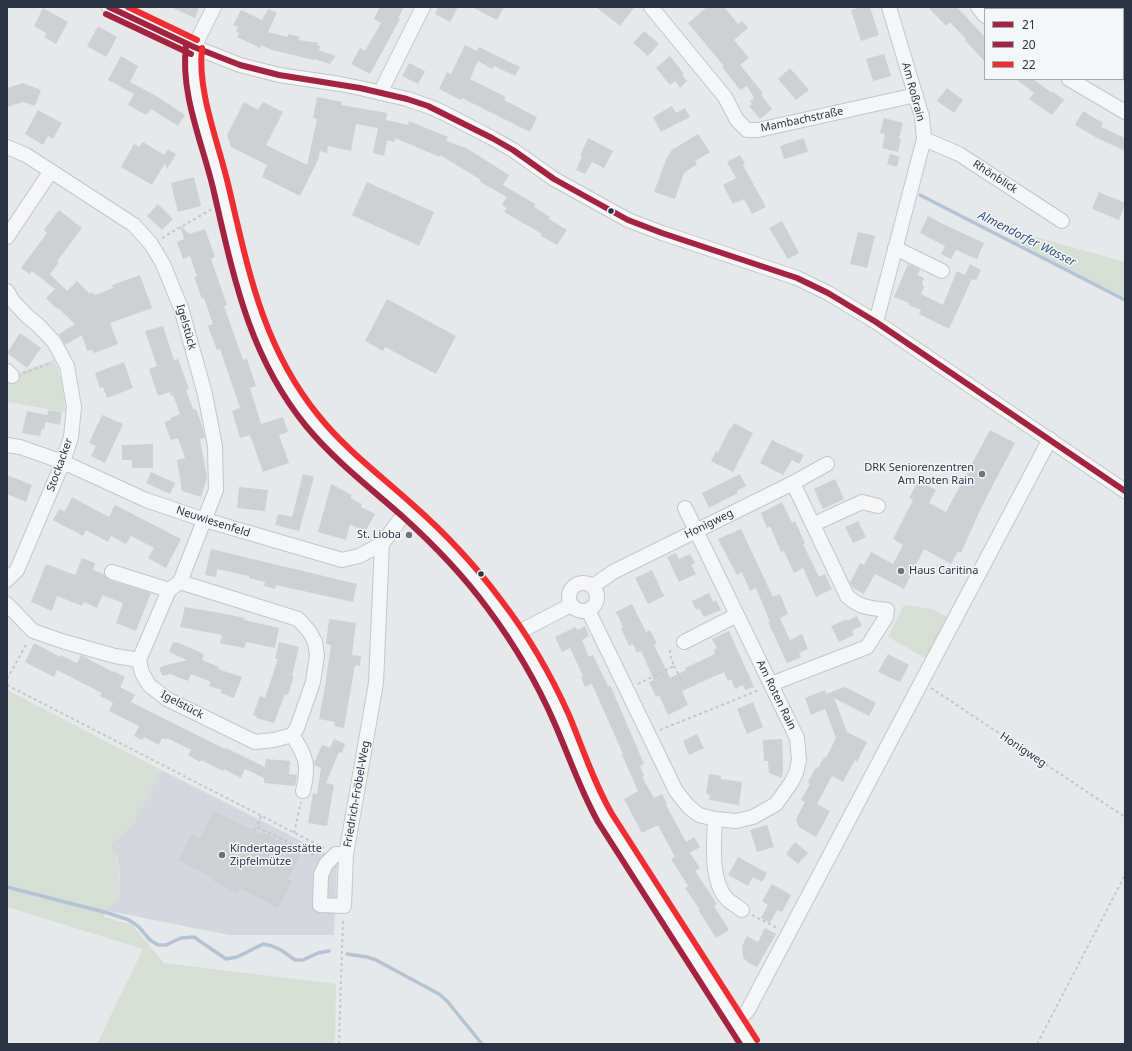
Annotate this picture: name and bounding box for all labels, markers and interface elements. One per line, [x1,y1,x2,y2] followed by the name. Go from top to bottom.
[984,8,1124,80] legend
[1022,16,1036,33] text: 21
[1022,36,1036,53] text: 20
[1022,56,1036,73] text: 22
[899,61,927,123] street label: Am Roßrain
[759,105,845,135] street label: Mambachstraße
[970,158,1020,196] street label: Rhönblick
[606,206,616,216] unlabelled marker
[976,208,1078,270] water label: Almendorfer Wasser
[173,303,199,351] street label: Igelstück
[44,436,76,494] street label: Stockacker
[864,461,974,487] place label: DRK Seniorenzentren Am Roten Rain
[977,469,987,479] marker: DRK Seniorenzentren Am Roten Rain
[174,504,252,540] street label: Neuwiesenfeld
[682,506,736,542] street label: Honigweg
[357,528,401,542] place label: St. Lioba
[404,530,414,540] marker: St. Lioba
[909,564,979,578] place label: Haus Caritina
[896,566,906,576] marker: Haus Caritina
[476,569,486,579] unlabelled marker
[753,658,799,732] street label: Am Roten Rain
[158,688,206,722] street label: Igelstück
[997,730,1049,770] street label: Honigweg
[341,740,373,848] street label: Friedrich-Fröbel-Weg
[230,842,322,868] place label: Kindertagesstätte Zipfelmütze
[217,850,227,860] marker: Kindertagesstätte Zipfelmütze

